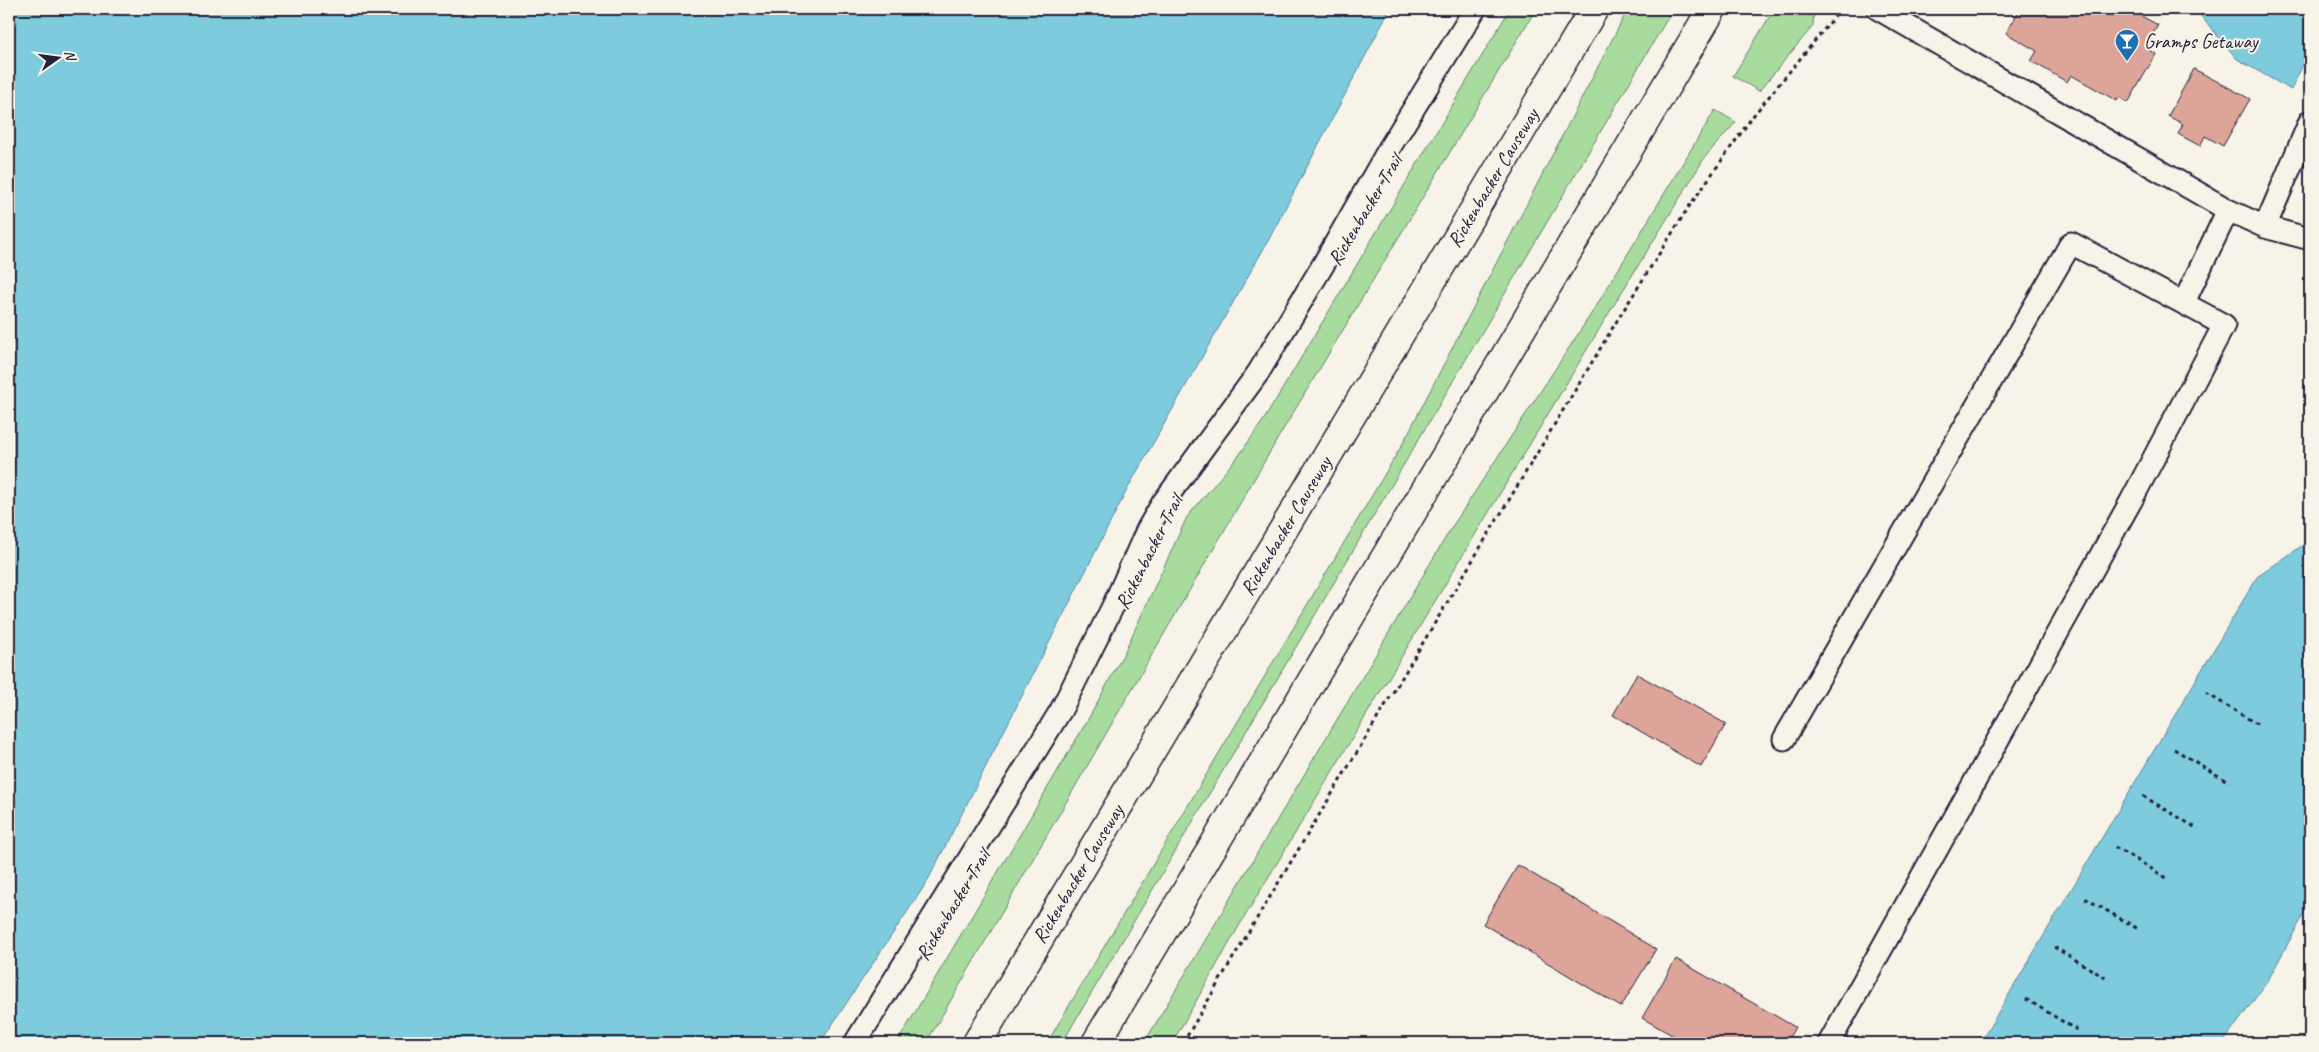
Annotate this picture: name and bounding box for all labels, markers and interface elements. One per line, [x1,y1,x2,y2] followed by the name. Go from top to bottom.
[2114,28,2140,62] bar icon: Gramps Getaway
[2144,29,2260,54] place label: Gramps Getaway
[32,32,82,82] north arrow
[61,49,80,63] text: N
[1442,102,1545,252] street label: Rickenbacker Causeway
[1322,147,1410,270] street label: Rickenbacker Trail
[1235,450,1338,600] street label: Rickenbacker Causeway
[1110,488,1190,613] street label: Rickenbacker Trail
[1027,798,1130,948] street label: Rickenbacker Causeway
[910,842,998,965] street label: Rickenbacker Trail

